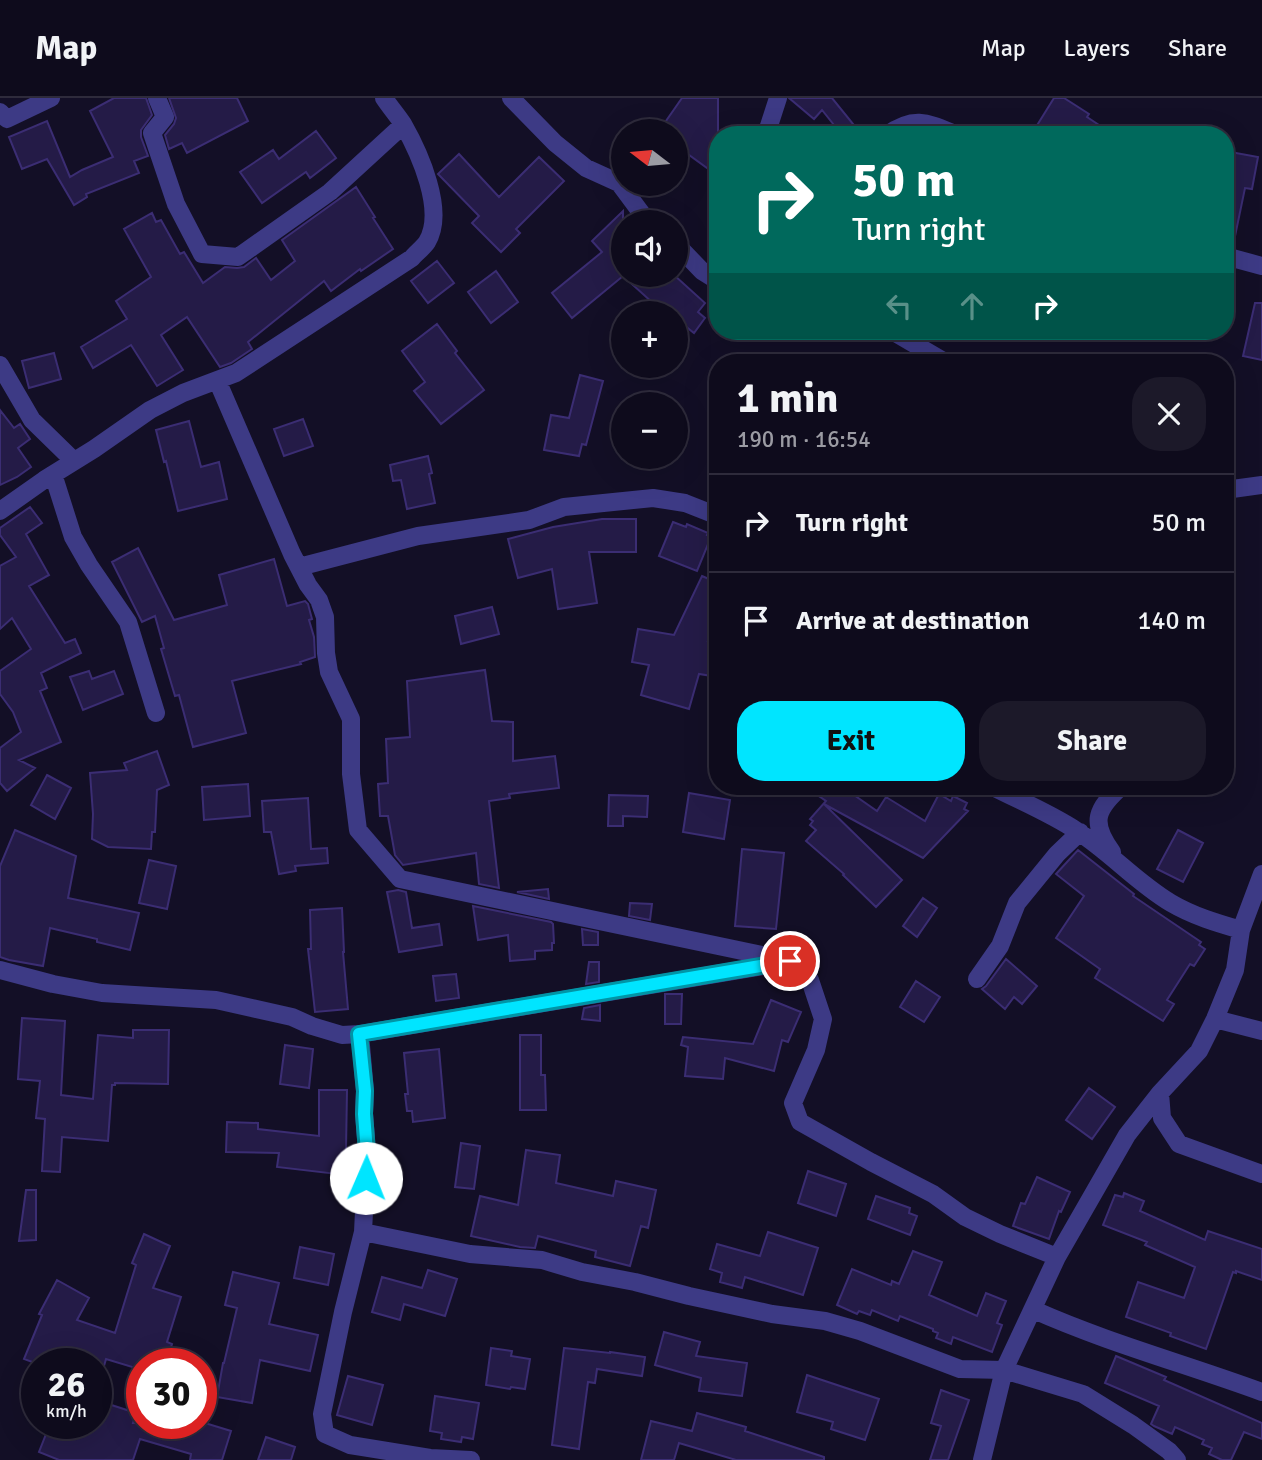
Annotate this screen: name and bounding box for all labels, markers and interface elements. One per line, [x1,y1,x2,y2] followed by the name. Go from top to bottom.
[35,28,97,69] text: Map
[981,33,1026,63] text: Map
[1064,33,1130,63] text: Layers
[1168,33,1227,63] text: Share
[611,119,688,196] north arrow
[611,119,688,469] map controls
[852,150,955,210] text: 50 m
[737,154,828,245] icon: right
[611,210,688,287] button: sound
[852,210,985,249] text: Turn right
[880,287,918,325] icon: left
[953,287,991,325] icon: ahead
[1026,287,1064,325] icon: right
[611,301,688,378] button: +
[737,373,838,424] text: 1 min
[1132,377,1206,451] button: close
[611,392,688,469] button: −
[737,425,871,454] text: 190 m · 16:54
[737,504,775,542] icon: right
[796,507,908,539] text: Turn right
[1151,507,1206,539] text: 50 m
[737,602,775,640] icon: arrive
[796,605,1029,637] text: Arrive at destination
[1137,605,1206,637] text: 140 m
[737,701,965,781] button: Exit
[979,701,1206,781] button: Share
[760,931,820,991] pin
[771,942,809,980] icon: arrive
[329,1141,403,1215] position arrow
[126,1348,217,1439] speed limit sign: 30
[48,1363,85,1406] text: 26
[46,1400,87,1422] text: km/h

